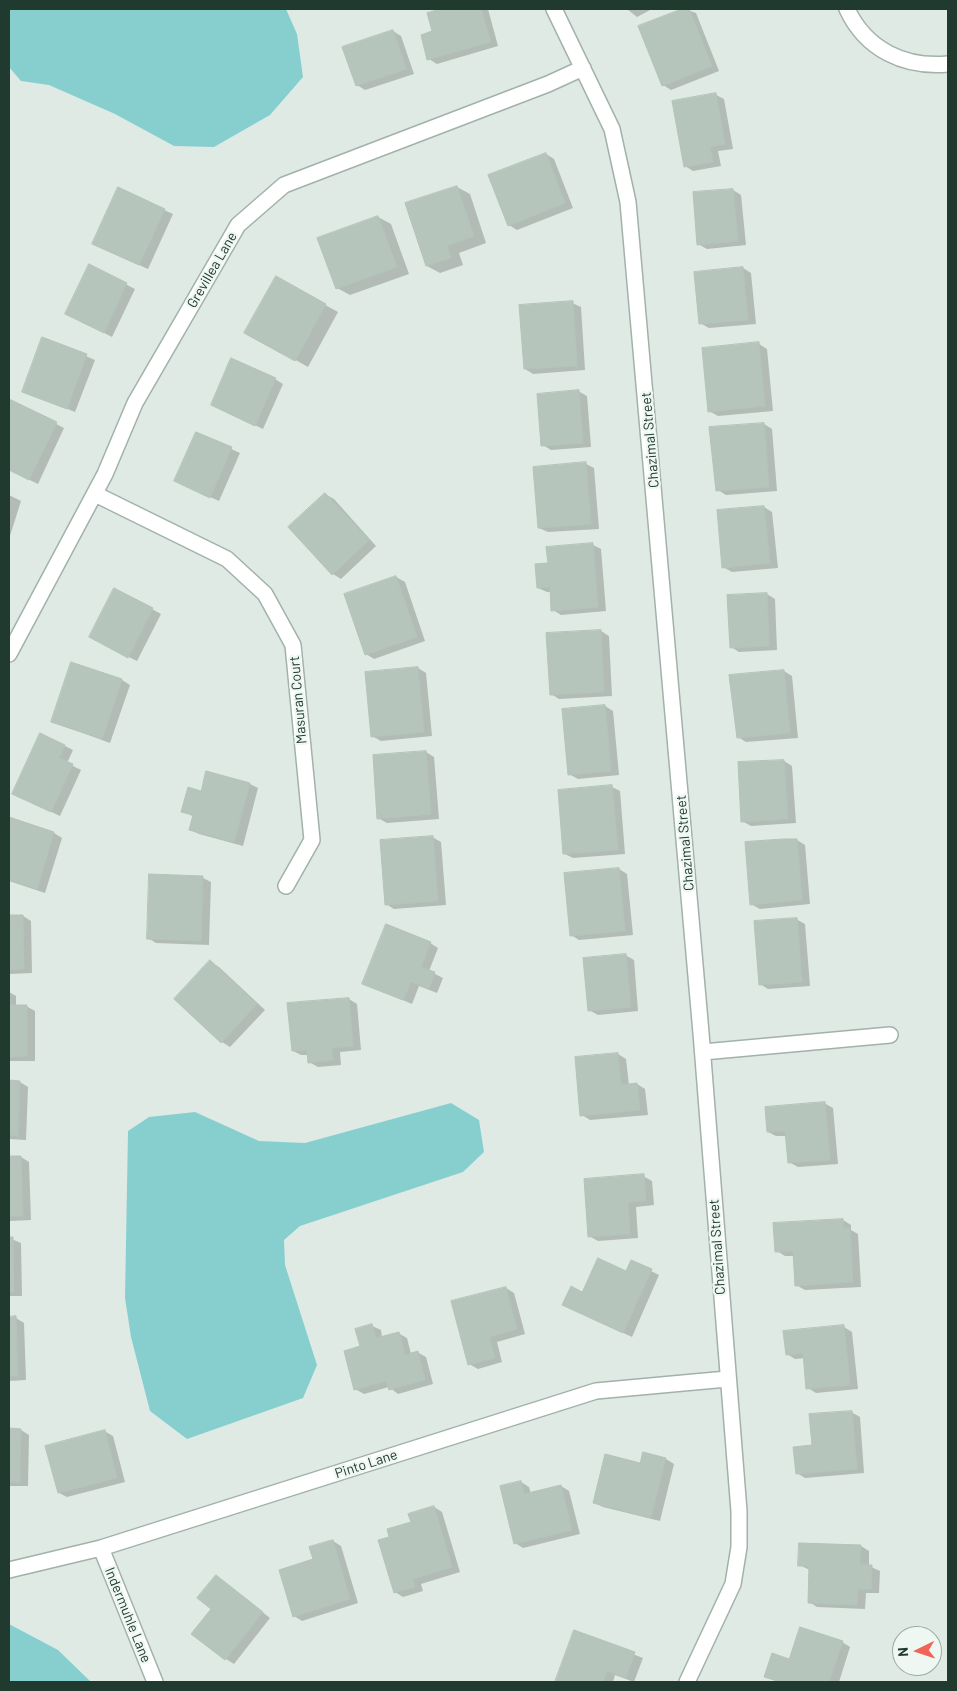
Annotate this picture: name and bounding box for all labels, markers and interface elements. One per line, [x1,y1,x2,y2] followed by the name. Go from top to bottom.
[183,229,241,311] street label: Grevillea Lane
[637,391,663,489] street label: Chazimal Street
[286,655,310,745] street label: Masuran Court
[672,794,698,892] street label: Chazimal Street
[705,1199,729,1295] street label: Chazimal Street
[333,1446,399,1482] street label: Pinto Lane
[101,1565,155,1665] street label: Indermuhle Lane
[892,1626,942,1676] north arrow
[894,1647,911,1657] text: N

